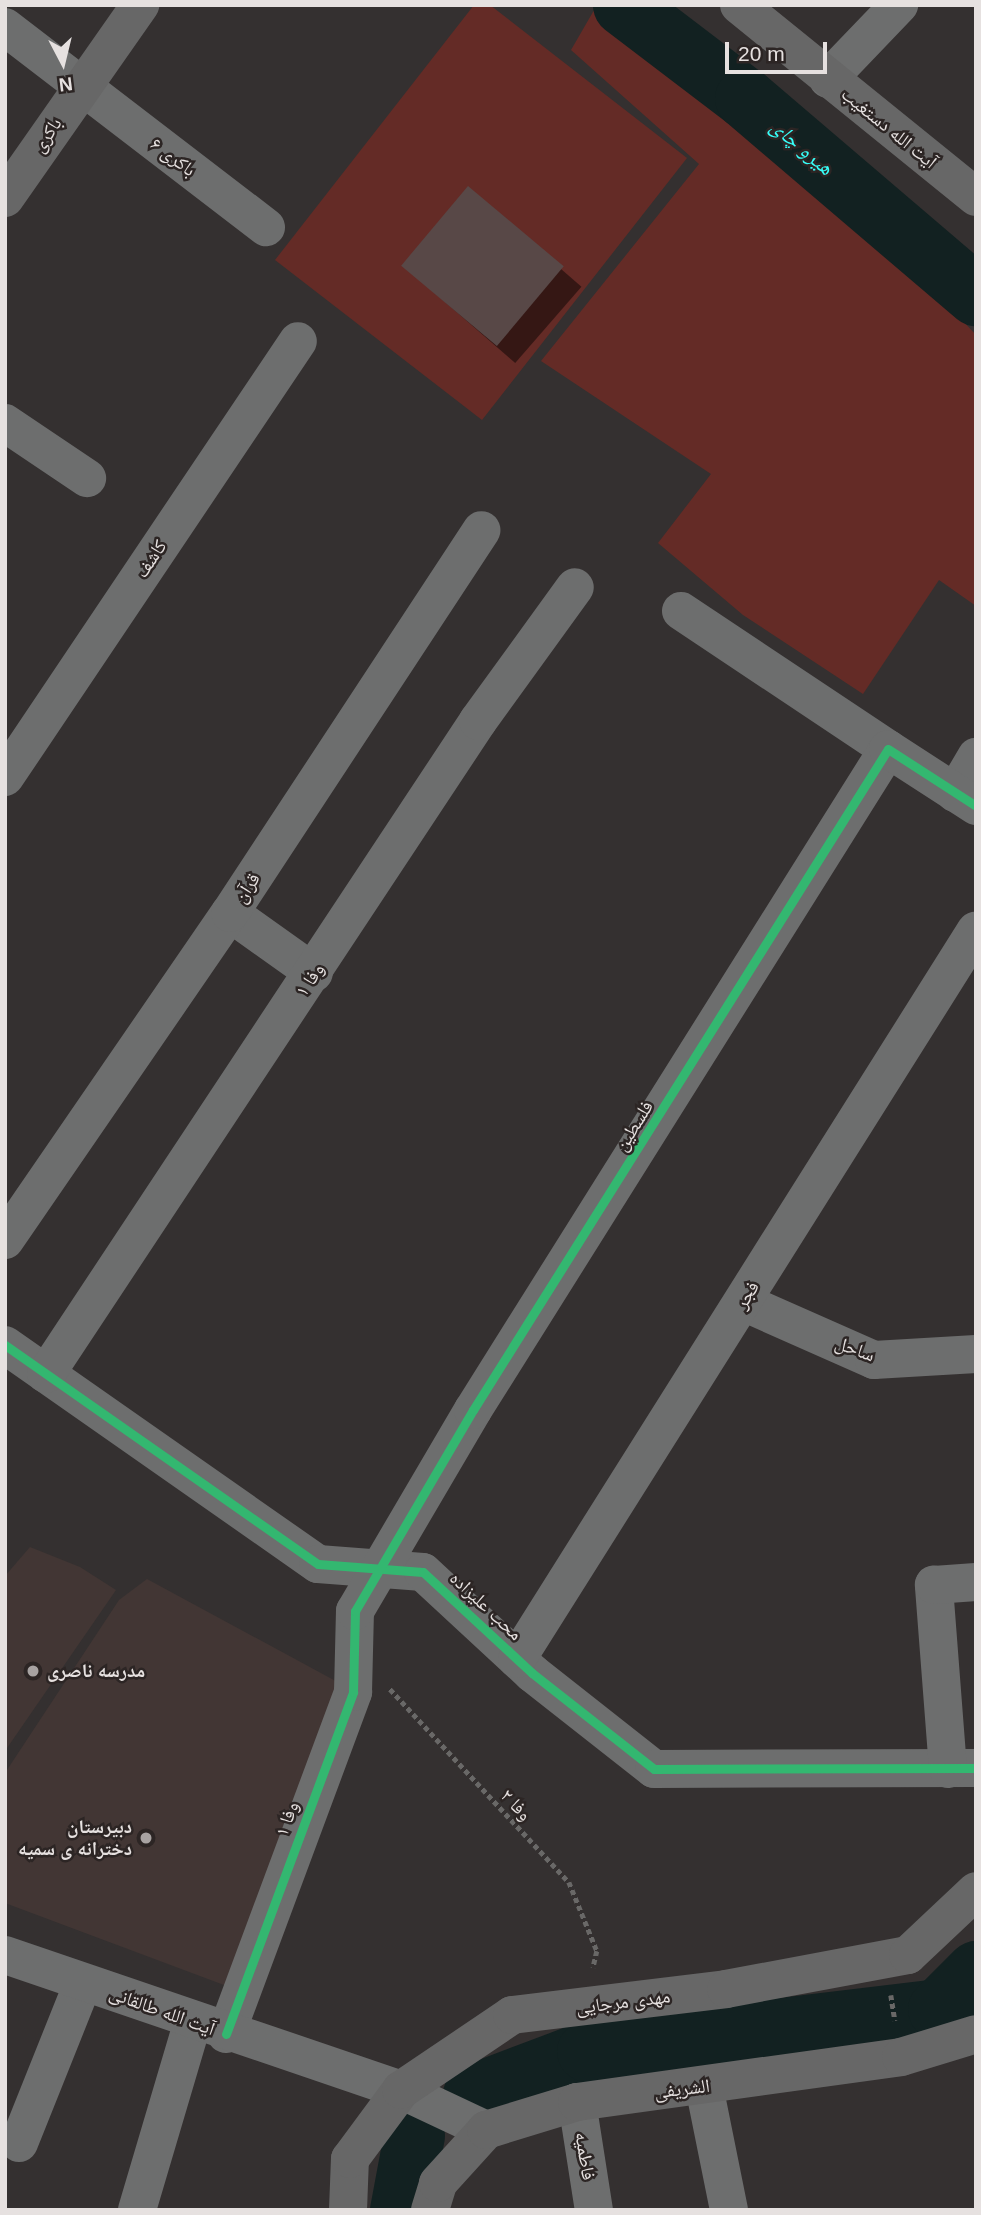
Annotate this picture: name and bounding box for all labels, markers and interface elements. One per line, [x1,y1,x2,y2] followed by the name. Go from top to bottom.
[28,28,98,98] north arrow
[729,28,830,72] scale bar
[738,42,785,65] text: 20 m
[58,73,74,96] text: N
[837,83,941,173] street label: آیت الله دستغیب
[27,113,67,157] street label: باکری
[766,114,838,180] water label: هیرو چای
[146,133,200,181] street label: باکری ۶
[130,536,172,582] street label: کاشف
[229,869,265,907] street label: قرآن
[291,959,329,1001] street label: وفا ۱
[610,1097,658,1155] street label: فلسطین
[730,1277,764,1313] street label: فجر
[832,1331,878,1367] street label: ساحل
[445,1567,527,1645] street label: محب علیزاده
[47,1660,145,1682] place label: مدرسه ناصری
[25,1663,41,1679] marker: مدرسه ناصری
[496,1784,536,1826] street label: وفا ۲
[270,1798,304,1840] street label: وفا ۱
[18,1816,132,1860] place label: دبیرستان دخترانه ی سمیه
[138,1830,154,1846] marker: دبیرستان دخترانه ی سمیه
[106,1981,218,2041] street label: آیت الله طالقانی
[575,1985,671,2019] street label: مهدی مرجایی
[653,2074,711,2104] street label: الشریفی
[570,2130,600,2182] street label: فاطمیه

